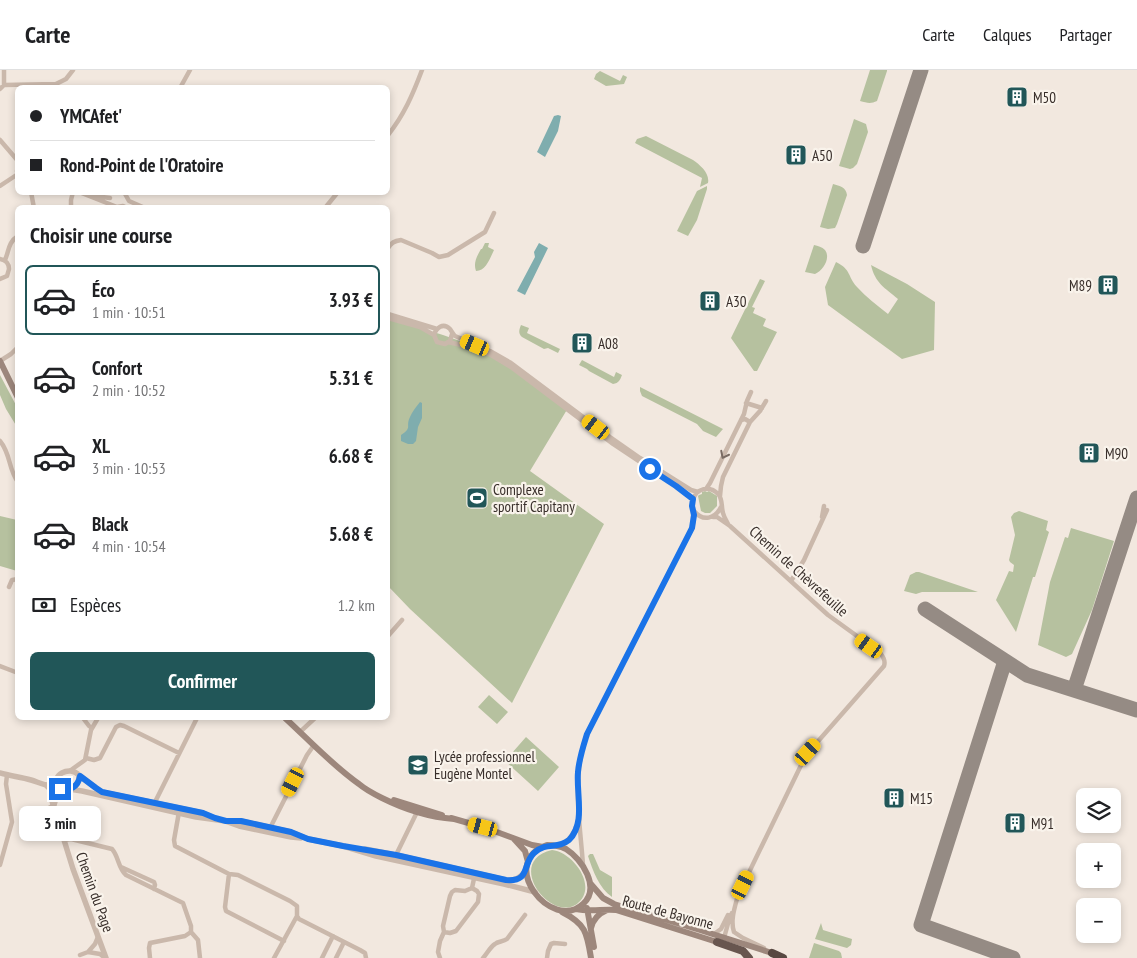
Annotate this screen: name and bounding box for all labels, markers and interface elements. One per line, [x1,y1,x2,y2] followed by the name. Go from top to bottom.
[25,19,71,50] text: Carte
[922,23,955,46] text: Carte
[983,23,1032,46] text: Calques
[1060,23,1112,46] text: Partager
[1005,85,1029,109] building icon: M50
[1033,88,1056,107] place label: M50
[60,104,122,128] text: YMCAfet'
[784,143,808,167] building icon: A50
[812,146,833,165] place label: A50
[60,153,224,177] text: Rond-Point de l'Oratoire
[30,221,172,249] text: Choisir une course
[1096,273,1120,297] building icon: M89
[1069,276,1092,295] place label: M89
[32,278,77,323] icon: car
[92,278,115,302] text: Éco
[329,288,373,312] text: 3.93 €
[698,289,722,313] building icon: A30
[726,292,747,311] place label: A30
[92,302,166,322] text: 1 min · 10:51
[570,331,594,355] building icon: A08
[458,332,491,358] car
[598,334,619,353] place label: A08
[32,356,77,401] icon: car
[92,356,142,380] text: Confort
[329,366,373,390] text: 5.31 €
[92,380,166,400] text: 2 min · 10:52
[579,412,612,442] car
[32,434,77,479] icon: car
[92,434,110,458] text: XL
[1077,441,1101,465] building icon: M90
[329,444,373,468] text: 6.68 €
[1105,444,1128,463] place label: M90
[720,449,730,458] one-way arrow
[92,458,166,478] text: 3 min · 10:53
[639,458,661,480] route start
[493,480,575,516] place label: Complexe sportif Capitany
[465,486,489,510] sports icon: Complexe sportif Capitany
[32,512,77,557] icon: car
[92,512,128,536] text: Black
[329,522,373,546] text: 5.68 €
[746,522,852,620] street label: Chemin de Chèvrefeuille
[92,536,166,556] text: 4 min · 10:54
[30,591,58,619] icon: cash
[70,593,121,617] text: Espèces
[338,595,375,615] text: 1.2 km
[852,631,885,661] car
[30,652,375,710] button: Confirmer
[792,736,823,768] car
[434,747,535,783] place label: Lycée professionnel Eugène Montel
[406,753,430,777] school or university icon: Lycée professionnel Eugène Montel
[279,765,306,799] car
[49,778,71,800] route end
[882,786,906,810] building icon: M15
[1076,788,1121,943] map controls
[1076,788,1121,833] button: layers
[910,789,933,808] place label: M15
[19,806,101,842] callout: 3 min
[1003,811,1027,835] building icon: M91
[44,813,76,833] text: 3 min
[1031,814,1054,833] place label: M91
[466,816,499,838] car
[1076,843,1121,888] button: +
[72,849,118,935] street label: Chemin du Page
[729,868,756,902] car
[620,891,716,933] street label: Route de Bayonne
[1076,898,1121,943] button: −

